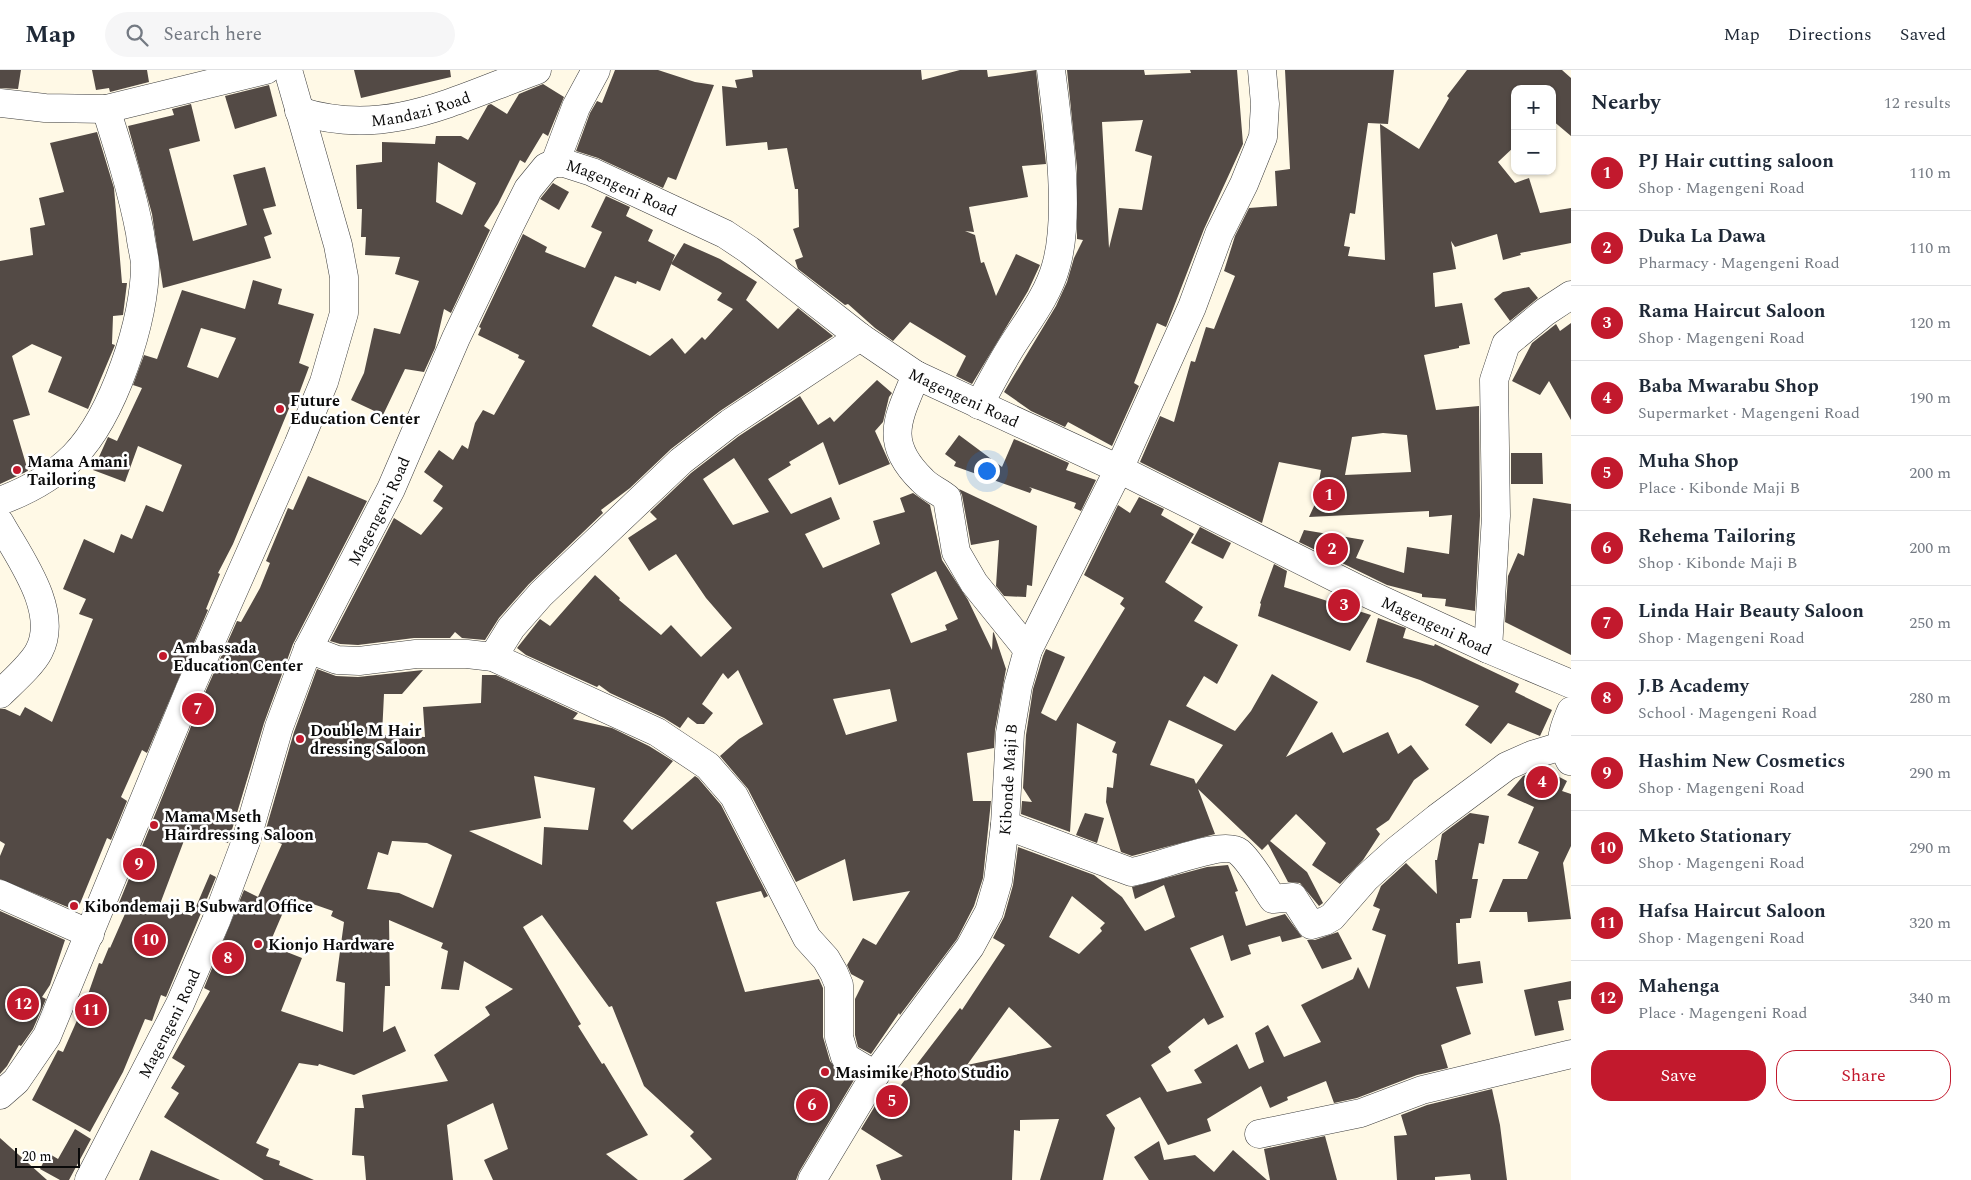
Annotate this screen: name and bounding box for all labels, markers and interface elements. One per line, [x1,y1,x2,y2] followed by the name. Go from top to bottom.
[105,12,455,57] search box
[25,17,75,53] text: Map
[163,20,262,49] text: Search here
[123,21,151,49] icon: search
[1724,21,1760,48] text: Map
[1788,21,1872,48] text: Directions
[1900,21,1946,48] text: Saved
[370,85,474,133] street label: Mandazi Road
[1511,85,1556,175] map controls
[1511,85,1556,130] button: +
[1591,87,1661,119] text: Nearby
[1884,91,1951,115] text: 12 results
[1511,130,1556,175] button: −
[1638,147,1834,176] text: PJ Hair cutting saloon
[563,153,681,223] street label: Magengeni Road
[1603,161,1611,185] text: 1
[1909,161,1951,185] text: 110 m
[1638,176,1805,200] text: Shop · Magengeni Road
[1638,222,1766,251] text: Duka La Dawa
[1603,236,1611,260] text: 2
[1909,236,1951,260] text: 110 m
[1638,251,1840,275] text: Pharmacy · Magengeni Road
[1638,297,1826,326] text: Rama Haircut Saloon
[1603,311,1611,335] text: 3
[1909,311,1951,335] text: 120 m
[1638,326,1805,350] text: Shop · Magengeni Road
[904,362,1023,434] street label: Magengeni Road
[1638,372,1819,401] text: Baba Mwarabu Shop
[1603,386,1611,410] text: 4
[1909,386,1951,410] text: 190 m
[290,389,420,431] place label: Future Education Center
[1638,401,1860,425] text: Supermarket · Magengeni Road
[274,403,286,415] marker: Future Education Center
[1638,447,1739,476] text: Muha Shop
[27,450,128,492] place label: Mama Amani Tailoring
[342,453,417,570] street label: Magengeni Road
[974,458,1000,484] your location
[1603,461,1611,485] text: 5
[1909,461,1951,485] text: 200 m
[11,464,23,476] marker: Mama Amani Tailoring
[1313,476,1345,514] pin: 1
[1638,476,1800,500] text: Place · Kibonde Maji B
[1638,522,1796,551] text: Rehema Tailoring
[1316,530,1348,568] pin: 2
[1603,536,1611,560] text: 6
[1909,536,1951,560] text: 200 m
[1638,551,1797,575] text: Shop · Kibonde Maji B
[1328,586,1360,624] pin: 3
[1377,590,1496,662] street label: Magengeni Road
[1638,597,1864,626] text: Linda Hair Beauty Saloon
[1603,611,1611,635] text: 7
[1909,611,1951,635] text: 250 m
[1638,626,1805,650] text: Shop · Magengeni Road
[173,636,303,678] place label: Ambassada Education Center
[157,650,169,662] marker: Ambassada Education Center
[1638,672,1749,701] text: J.B Academy
[1603,686,1611,710] text: 8
[1909,686,1951,710] text: 280 m
[182,690,214,728] pin: 7
[1638,701,1817,725] text: School · Magengeni Road
[310,719,426,761] place label: Double M Hair dressing Saloon
[993,722,1024,837] street label: Kibonde Maji B
[294,733,306,745] marker: Double M Hair dressing Saloon
[1638,747,1845,776] text: Hashim New Cosmetics
[1603,761,1611,785] text: 9
[1909,761,1951,785] text: 290 m
[1526,763,1558,801] pin: 4
[1638,776,1805,800] text: Shop · Magengeni Road
[164,805,314,847] place label: Mama Mseth Hairdressing Saloon
[148,819,160,831] marker: Mama Mseth Hairdressing Saloon
[1638,822,1791,851] text: Mketo Stationary
[1598,836,1616,860] text: 10
[1909,836,1951,860] text: 290 m
[123,845,155,883] pin: 9
[1638,851,1805,875] text: Shop · Magengeni Road
[84,895,313,919] place label: Kibondemaji B Subward Office
[1638,897,1826,926] text: Hafsa Haircut Saloon
[68,900,80,912] marker: Kibondemaji B Subward Office
[1598,911,1616,935] text: 11
[1909,911,1951,935] text: 320 m
[134,921,166,959] pin: 10
[1638,926,1805,950] text: Shop · Magengeni Road
[268,933,395,957] place label: Kionjo Hardware
[252,938,264,950] marker: Kionjo Hardware
[212,939,244,977] pin: 8
[133,965,207,1083] street label: Magengeni Road
[1638,972,1720,1001] text: Mahenga
[7,985,39,1023] pin: 12
[1598,986,1616,1010] text: 12
[1909,986,1951,1010] text: 340 m
[75,991,107,1029] pin: 11
[1638,1001,1807,1025] text: Place · Magengeni Road
[1591,1050,1766,1101] button: Save
[1776,1050,1951,1101] button: Share
[835,1061,1009,1085] place label: Masimike Photo Studio
[819,1066,831,1078] marker: Masimike Photo Studio
[876,1082,908,1120] pin: 5
[796,1086,828,1124] pin: 6
[15,1145,80,1168] scale bar
[22,1146,52,1167] text: 20 m

